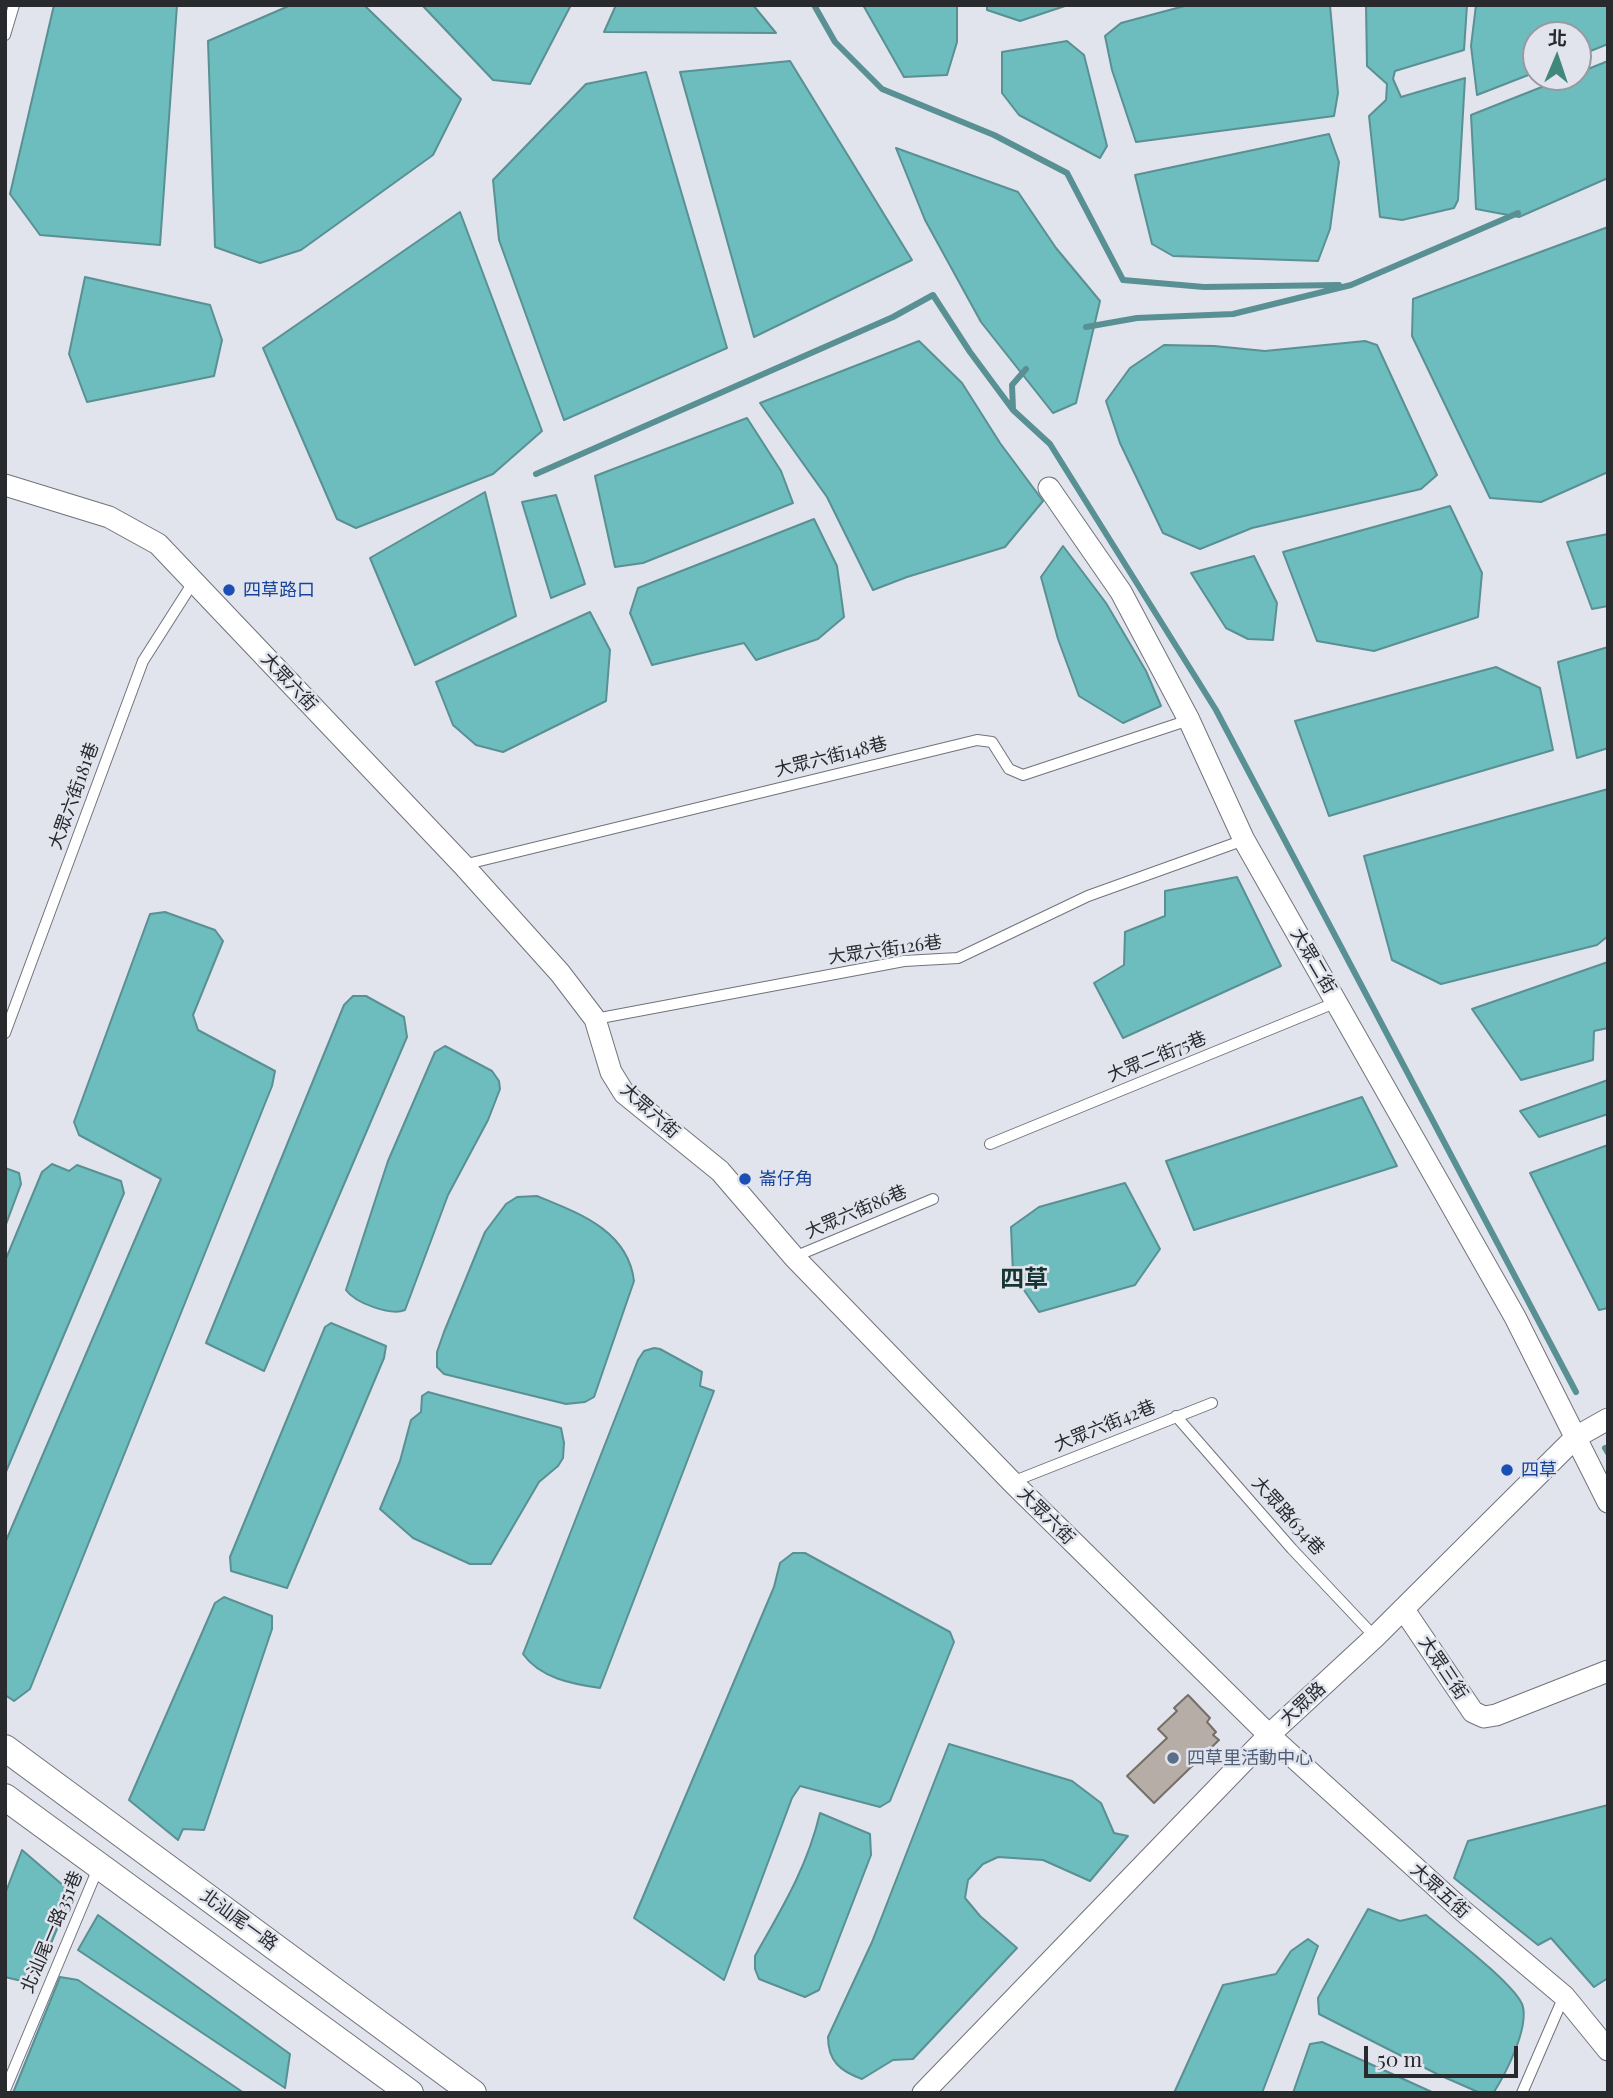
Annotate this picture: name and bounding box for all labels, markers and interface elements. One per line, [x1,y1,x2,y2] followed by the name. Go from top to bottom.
[1522,21,1592,91] north arrow
[1548,24,1568,50] text: 北
[243,579,315,601] place label: 四草路口
[221,582,237,598] marker: 四草路口
[257,648,321,716] street label: 大眾六街
[773,733,889,781] street label: 大眾六街148巷
[45,739,103,853] street label: 大眾六街181巷
[1286,924,1340,998] street label: 大眾二街
[827,931,943,969] street label: 大眾六街126巷
[1104,1027,1210,1087] street label: 大眾二街75巷
[616,1079,684,1143] street label: 大眾六街
[759,1168,813,1190] place label: 崙仔角
[737,1171,753,1187] marker: 崙仔角
[802,1181,910,1243] street label: 大眾六街86巷
[1000,1266,1048,1294] district label: 四草
[1051,1396,1159,1456] street label: 大眾六街42巷
[1521,1459,1557,1481] place label: 四草
[1499,1462,1515,1478] marker: 四草
[1247,1472,1329,1560] street label: 大眾路634巷
[1013,1483,1079,1549] street label: 大眾六街
[1414,1632,1472,1704] street label: 大眾三街
[1276,1678,1330,1730] street label: 大眾路
[1187,1747,1313,1769] place label: 四草里活動中心
[1165,1750,1181,1766] marker: 四草里活動中心
[1406,1859,1474,1923] street label: 大眾五街
[17,1868,87,1996] street label: 北汕尾一路351巷
[196,1885,282,1955] street label: 北汕尾一路
[1368,2032,1522,2076] scale bar
[1377,2044,1422,2072] text: 50 m

